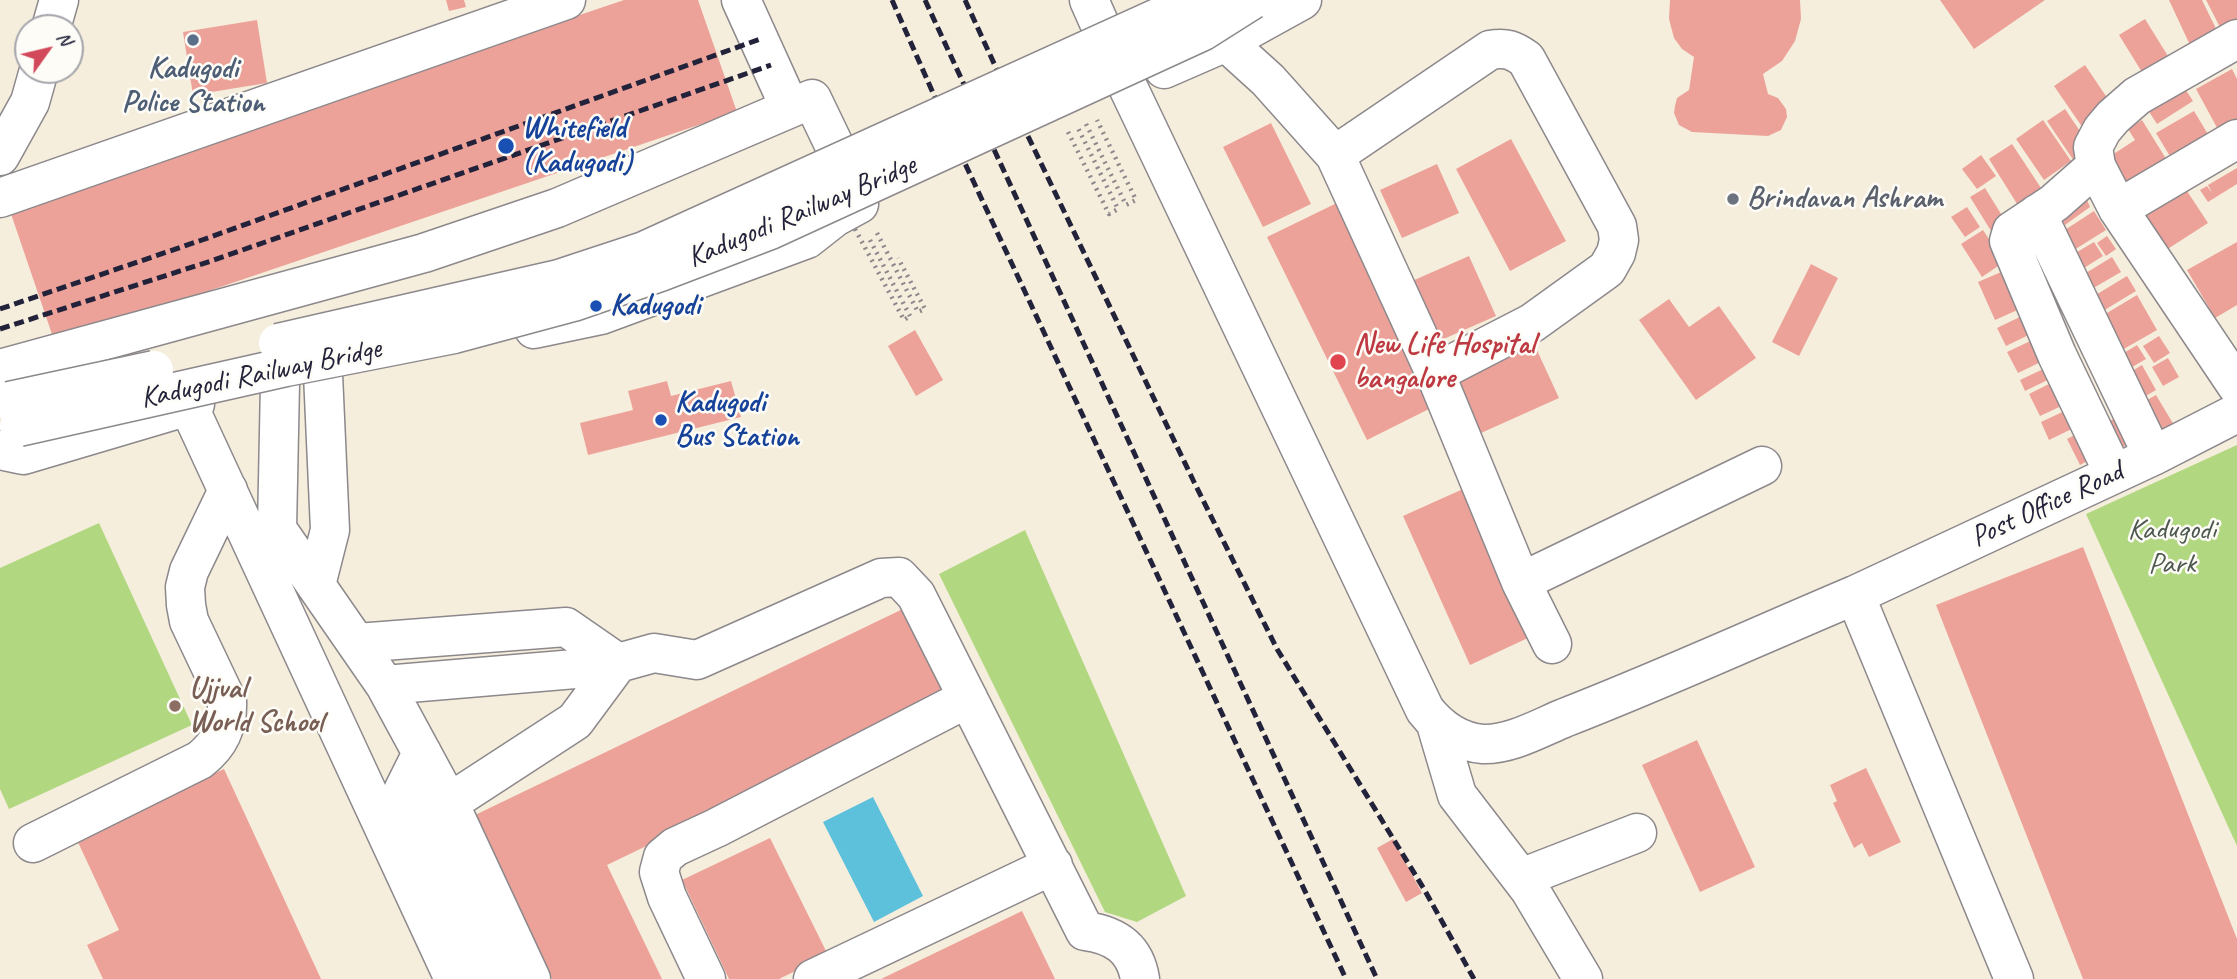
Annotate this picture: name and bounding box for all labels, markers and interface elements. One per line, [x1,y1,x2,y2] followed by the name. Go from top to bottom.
[14,14,84,84] north arrow
[52,27,78,50] text: N
[185,32,201,48] marker: Kadugodi Police Station
[122,51,264,122] place label: Kadugodi Police Station
[522,111,632,182] place label: Whitefield (Kadugodi)
[496,136,516,156] marker: Whitefield (Kadugodi)
[682,148,922,276] street label: Kadugodi Railway Bridge
[1747,181,1942,217] place label: Brindavan Ashram
[1725,191,1741,207] marker: Brindavan Ashram
[610,288,700,324] place label: Kadugodi
[588,298,604,314] marker: Kadugodi
[1354,327,1535,398] place label: New Life Hospital bangalore
[137,331,385,417] street label: Kadugodi Railway Bridge
[1328,352,1348,372] marker: New Life Hospital bangalore
[675,385,799,456] place label: Kadugodi Bus Station
[653,412,669,428] marker: Kadugodi Bus Station
[1965,454,2129,556] street label: Post Office Road
[2128,512,2216,582] park label: Kadugodi Park
[189,671,323,742] place label: Ujjval World School
[167,698,183,714] marker: Ujjval World School

